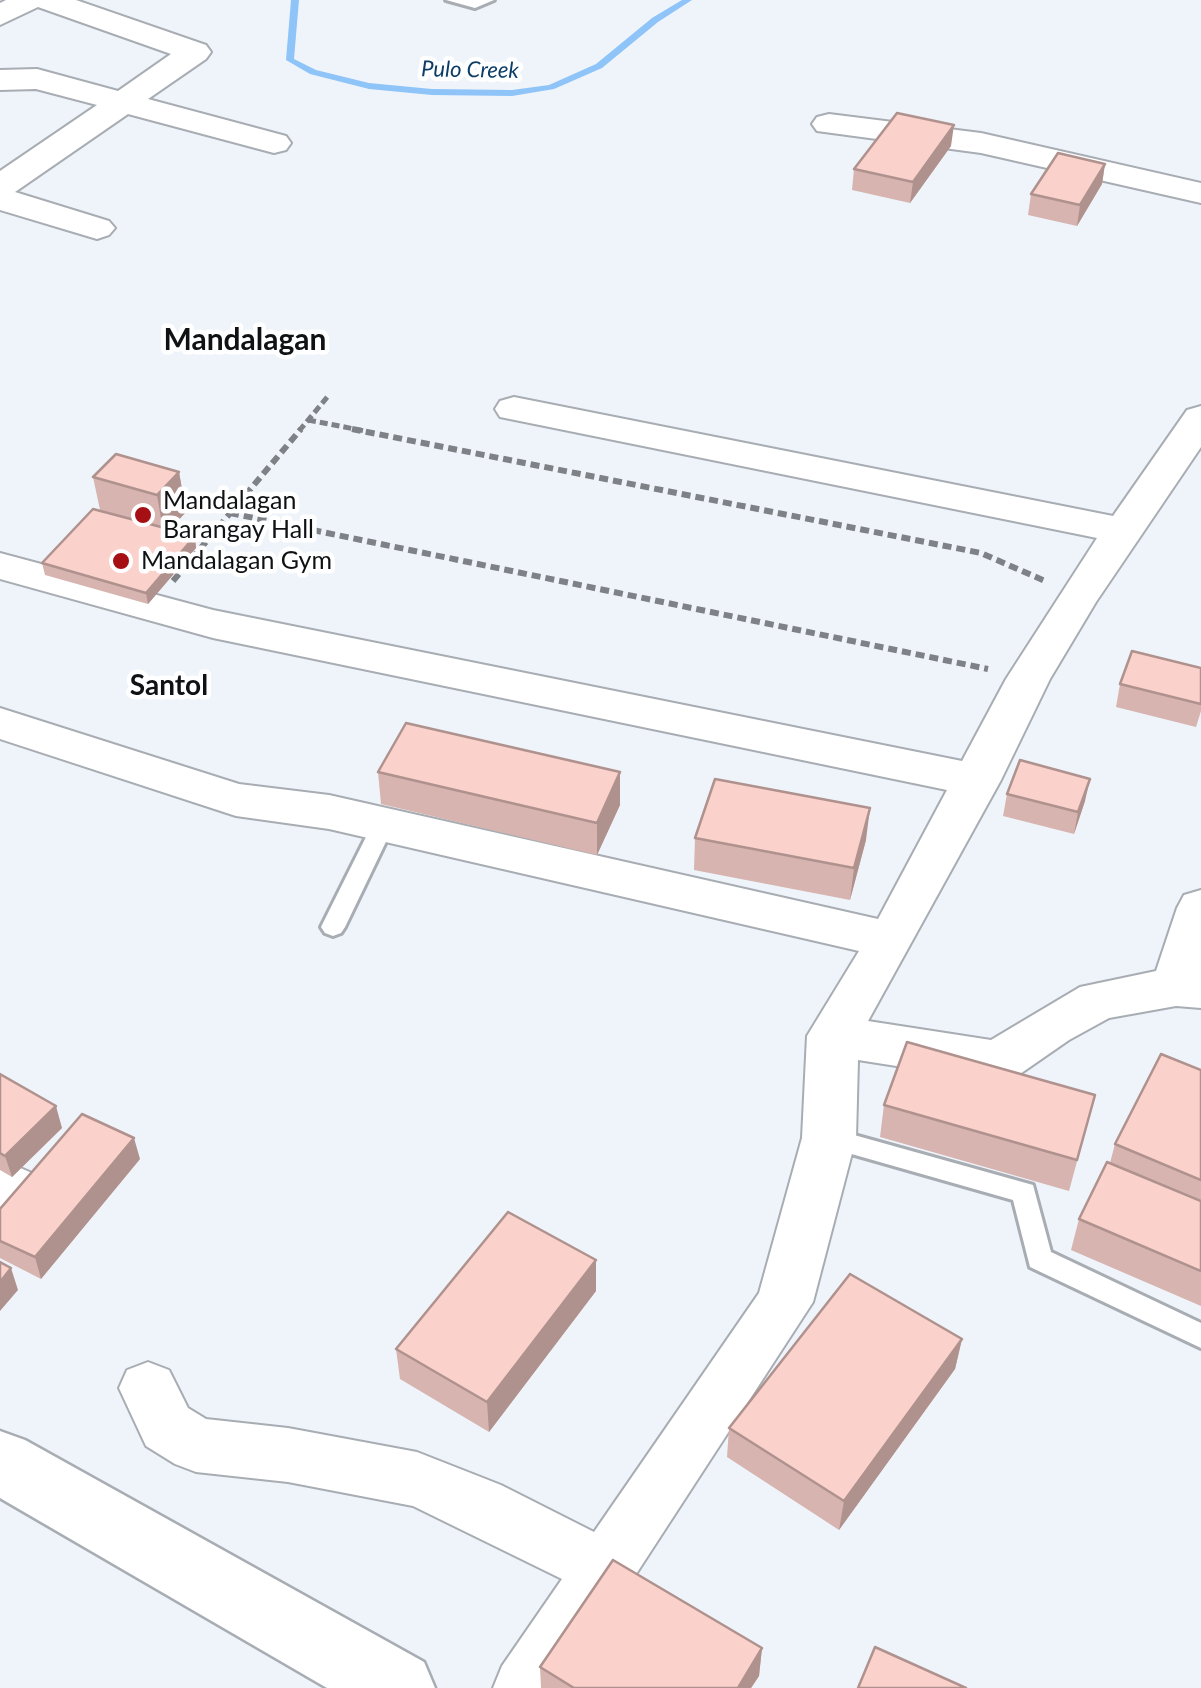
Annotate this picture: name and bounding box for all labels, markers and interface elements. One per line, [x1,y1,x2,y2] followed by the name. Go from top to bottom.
[421,56,519,84] water label: Pulo Creek
[163,322,327,358] district label: Mandalagan
[163,486,314,545] place label: Mandalagan Barangay Hall
[132,504,154,526] marker: Mandalagan Barangay Hall
[141,546,332,576] place label: Mandalagan Gym
[110,550,132,572] marker: Mandalagan Gym
[130,669,208,703] district label: Santol

